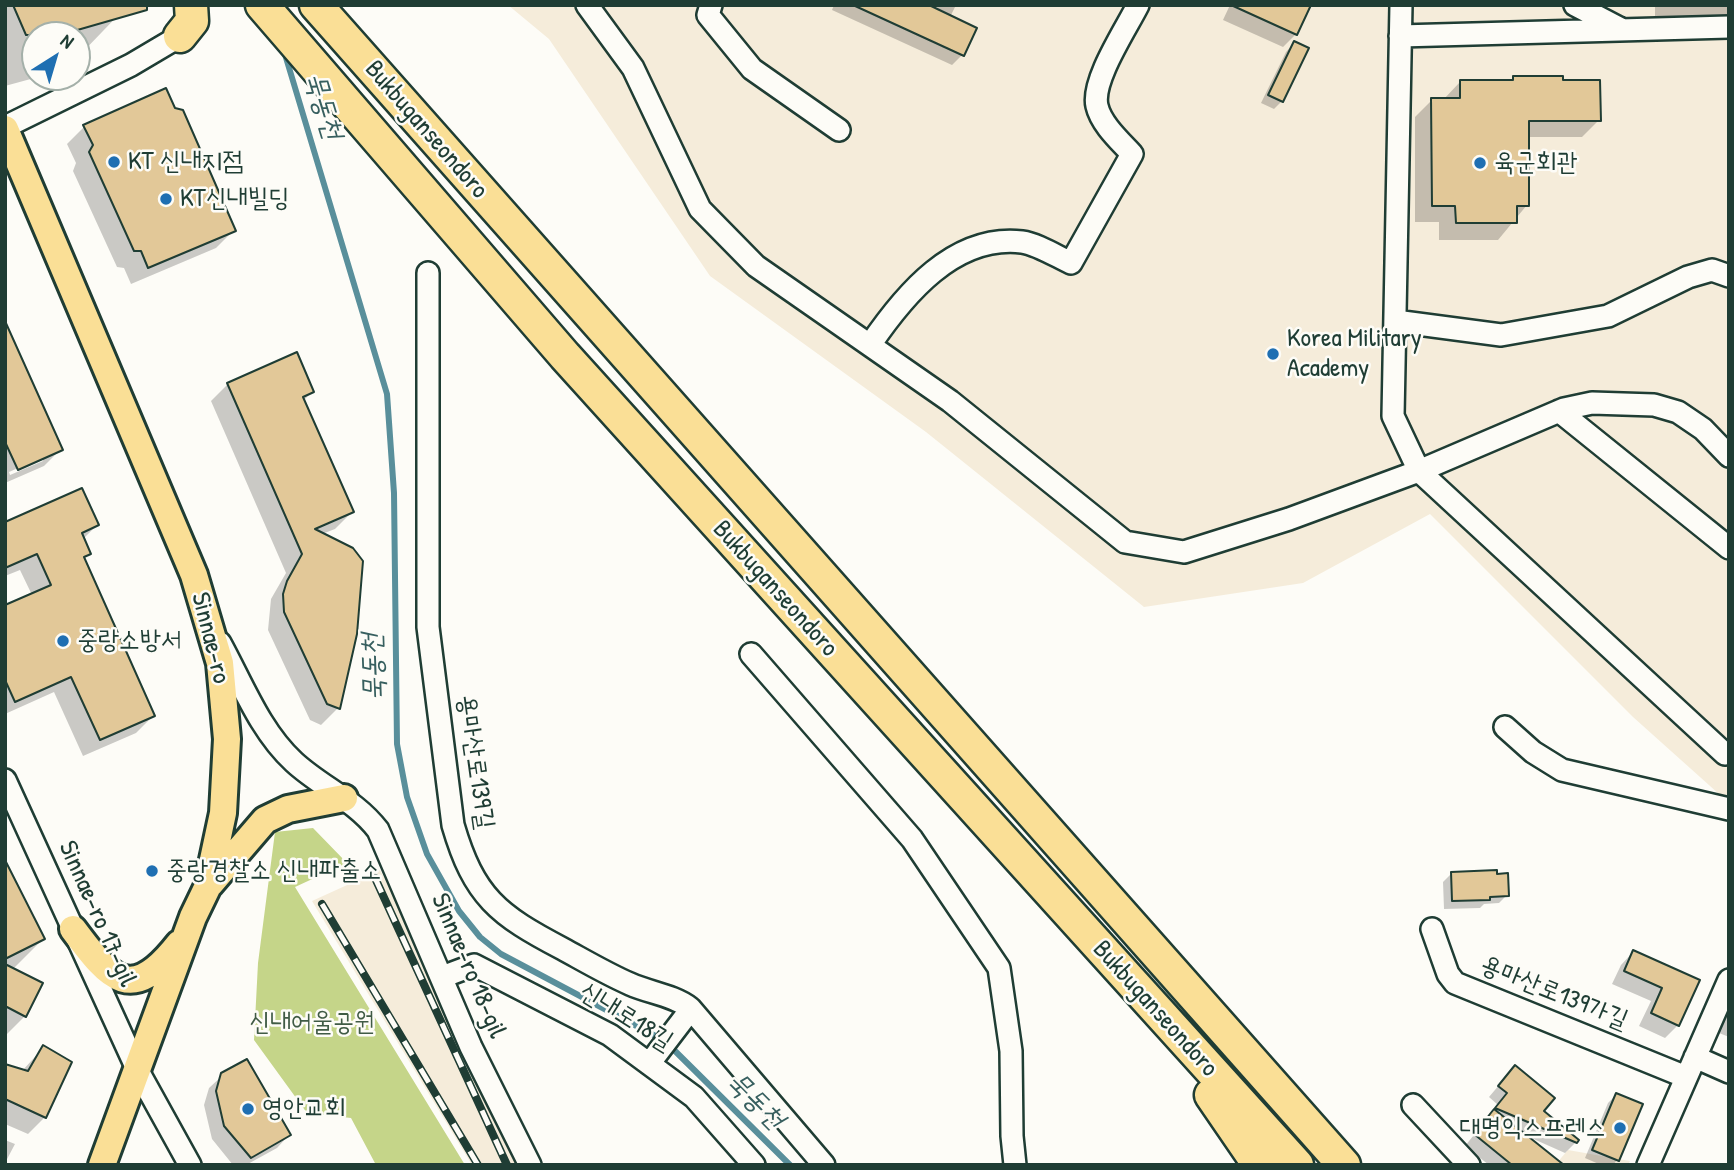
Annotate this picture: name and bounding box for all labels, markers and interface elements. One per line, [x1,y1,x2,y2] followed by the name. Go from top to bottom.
[21,21,91,91] north arrow
[56,27,79,54] text: N
[358,55,494,205] street label: Bukbuganseondoro
[297,69,349,143] water label: 묵동천
[128,146,243,178] place label: KT 신내지점
[1494,147,1578,179] place label: 육군회관
[106,154,122,170] marker: KT 신내지점
[1472,155,1488,171] marker: 육군회관
[180,183,289,215] place label: KT신내빌딩
[158,191,174,207] marker: KT신내빌딩
[1287,323,1422,384] place label: Korea Military Academy
[1265,346,1281,362] marker: Korea Military Academy
[706,514,844,664] street label: Bukbuganseondoro
[184,589,236,687] street label: Sinnae-ro
[77,625,182,657] place label: 중랑소방서
[55,633,71,649] marker: 중랑소방서
[356,633,392,701] water label: 묵동천
[450,693,500,831] street label: 용마산로139길
[51,836,143,992] street label: Sinnae-ro 17-gil
[166,855,381,887] place label: 중랑경찰소 신내파출소
[144,863,160,879] marker: 중랑경찰소 신내파출소
[423,889,513,1043] street label: Sinnae-ro 18-gil
[1086,934,1224,1084] street label: Bukbuganseondoro
[1476,949,1632,1037] street label: 용마산로139가길
[573,976,679,1058] street label: 신내로18길
[249,1007,375,1039] park label: 신내어울공원
[719,1065,791,1137] water label: 묵동천
[262,1093,346,1125] place label: 영안교회
[240,1101,256,1117] marker: 영안교회
[1460,1112,1606,1144] place label: 대명익스프레스
[1612,1120,1628,1136] marker: 대명익스프레스

